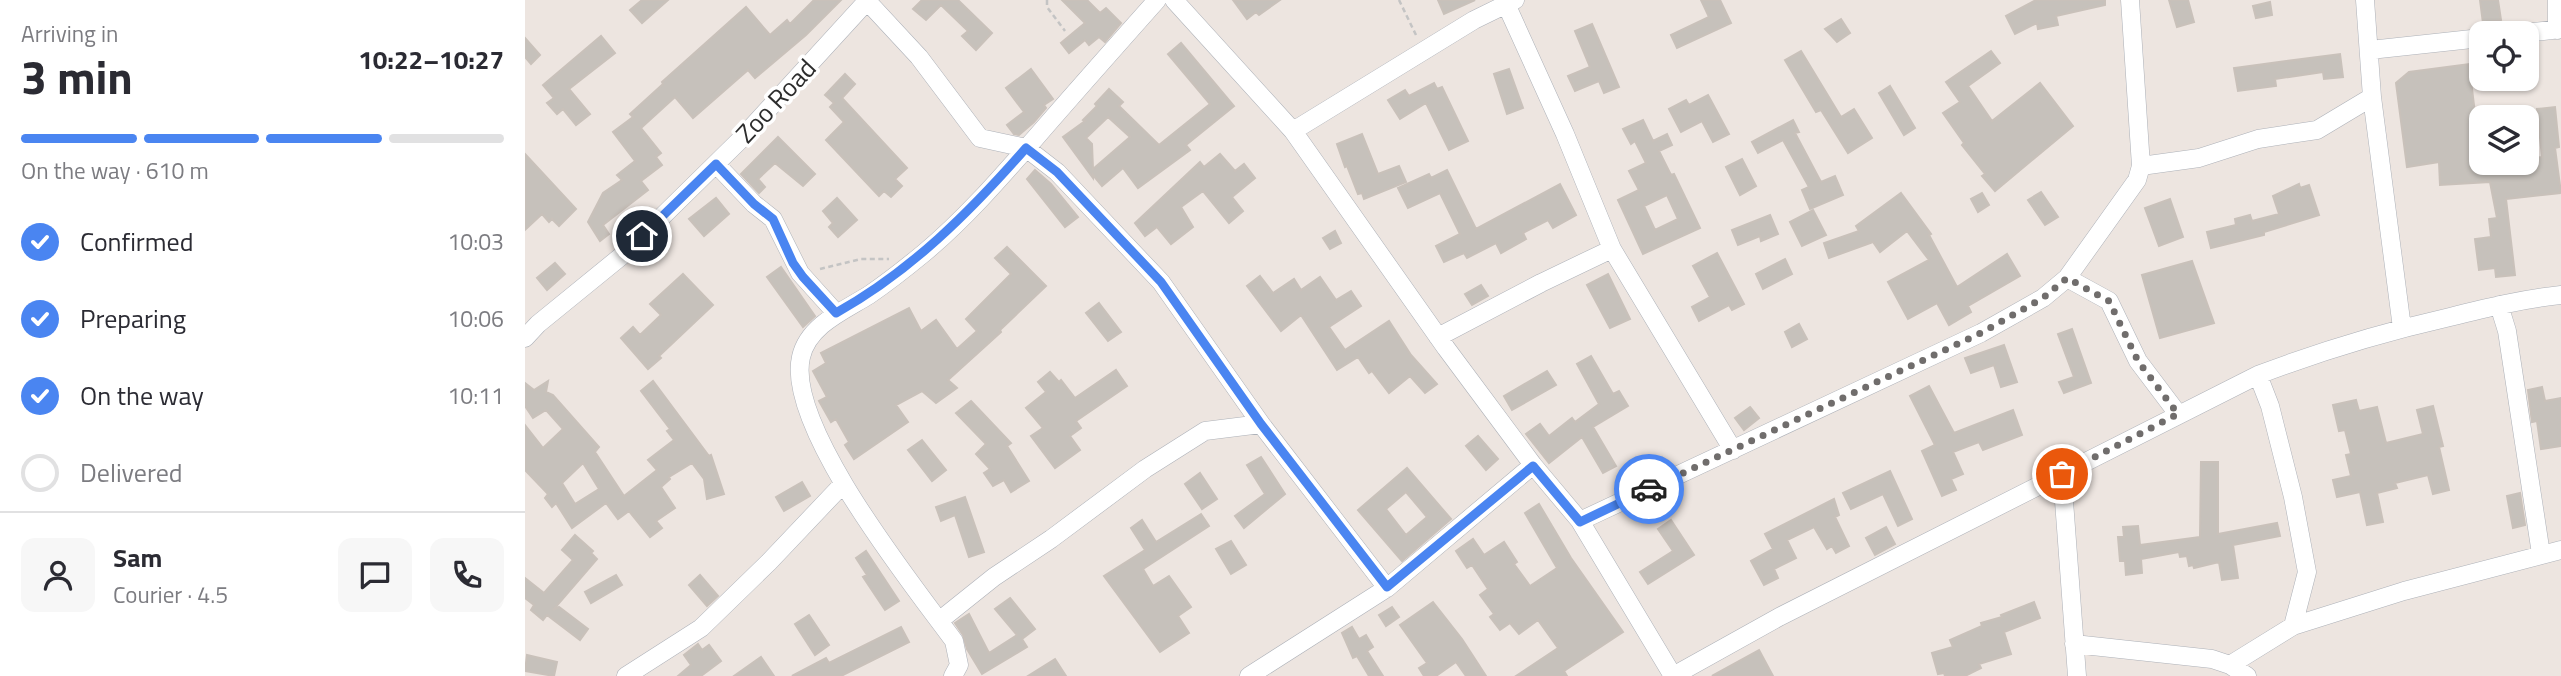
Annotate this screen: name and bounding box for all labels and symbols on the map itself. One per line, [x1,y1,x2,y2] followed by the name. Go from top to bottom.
[726,50,825,152] street label: Zoo Road
[612,206,672,266] pin
[2032,444,2092,504] pin
[1614,454,1684,524] courier

